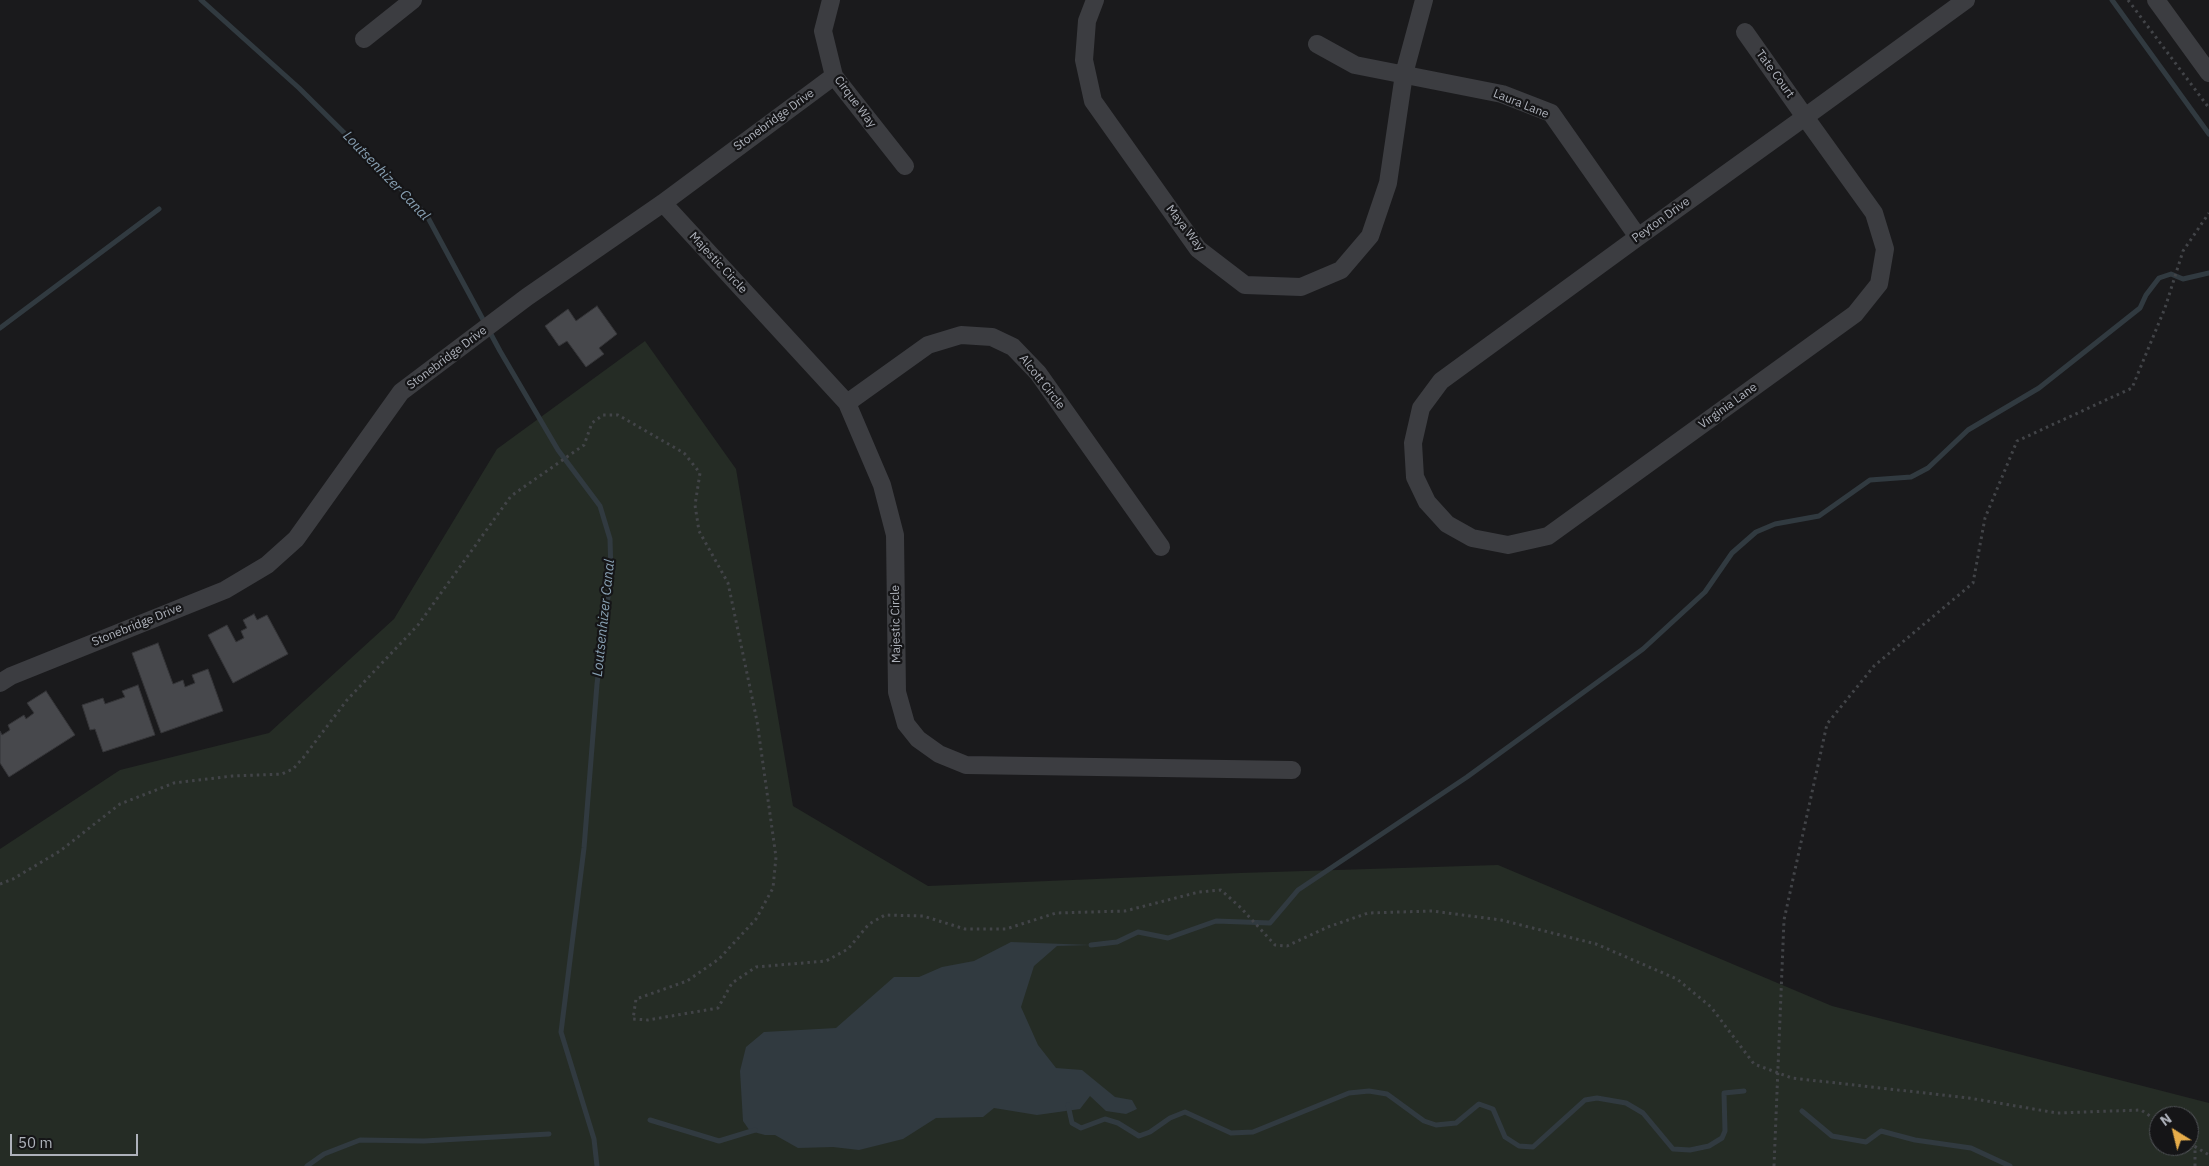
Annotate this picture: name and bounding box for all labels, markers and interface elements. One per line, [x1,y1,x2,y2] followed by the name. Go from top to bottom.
[1753,47,1797,101] street label: Tate Court
[831,73,879,131] street label: Cirque Way
[731,86,817,154] street label: Stonebridge Drive
[1491,86,1551,122] street label: Laura Lane
[339,128,433,224] water label: Loutsenhizer Canal
[1629,194,1693,246] street label: Peyton Drive
[1163,202,1207,254] street label: Maya Way
[686,229,750,297] street label: Majestic Circle
[404,323,490,393] street label: Stonebridge Drive
[1016,352,1068,412] street label: Alcott Circle
[1696,380,1760,432] street label: Virginia Lane
[589,559,619,677] water label: Loutsenhizer Canal
[888,585,904,663] street label: Majestic Circle
[90,600,184,650] street label: Stonebridge Drive
[2149,1106,2199,1156] north arrow
[2156,1109,2175,1130] text: N
[12,1124,140,1156] scale bar
[18,1133,53,1152] text: 50 m

